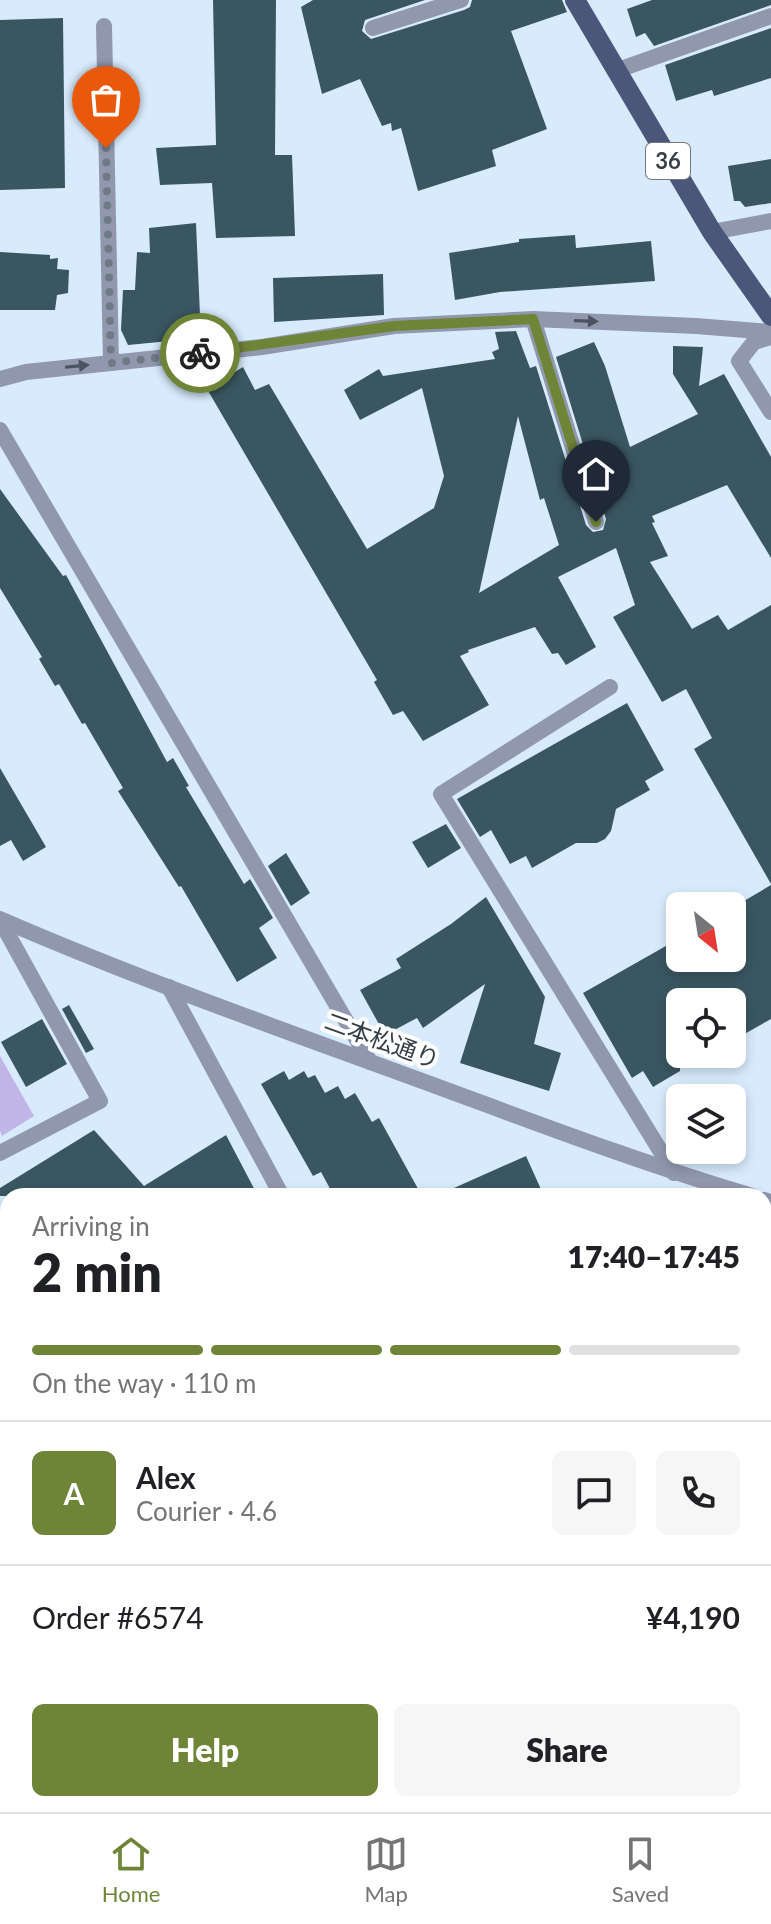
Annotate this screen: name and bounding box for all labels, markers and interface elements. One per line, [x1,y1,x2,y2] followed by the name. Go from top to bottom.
[72,66,140,148] pin
[84,78,128,122] icon: bag
[646,143,690,179] road number: 36
[160,313,240,393] courier
[574,315,599,328] one-way arrow
[178,331,222,375] icon: bike
[65,360,90,373] one-way arrow
[562,440,630,522] pin
[574,452,618,496] icon: home
[666,892,746,972] north arrow
[666,892,746,1164] map controls
[666,988,746,1068] button: locate
[321,1005,444,1074] street label: 二本松通り
[666,1084,746,1164] button: layers
[32,1210,150,1242] text: Arriving in
[567,1238,740,1274] text: 17:40–17:45
[32,1241,162,1303] text: 2 min
[32,1367,256,1399] text: On the way · 110 m
[552,1451,636,1535] button: chat
[656,1451,740,1535] button: phone
[136,1459,196,1495] text: Alex
[64,1475,84,1511] text: A
[136,1495,277,1527] text: Courier · 4.6
[32,1599,204,1635] text: Order #6574
[646,1599,740,1635] text: ¥4,190
[32,1704,378,1796] button: Help
[394,1704,740,1796] button: Share
[102,1832,160,1907] tab: Home
[364,1832,408,1907] tab: Map
[612,1832,669,1907] tab: Saved

